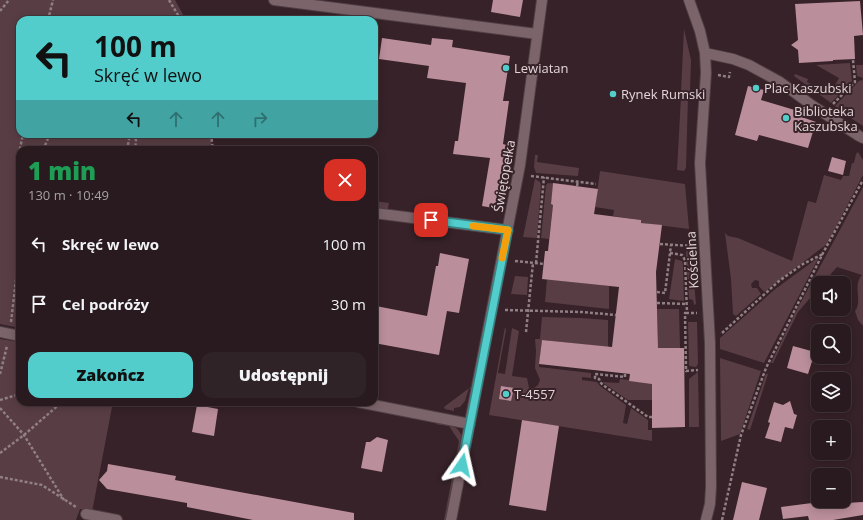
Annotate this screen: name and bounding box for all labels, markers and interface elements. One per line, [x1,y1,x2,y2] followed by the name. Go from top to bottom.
[94,27,177,65] text: 100 m
[28,32,80,84] icon: left
[514,59,569,77] place label: Lewiatan
[94,63,202,87] text: Skręć w lewo
[501,63,511,73] marker: Lewiatan
[764,79,852,97] place label: Plac Kaszubski
[751,83,761,93] marker: Plac Kaszubski
[621,85,705,103] place label: Rynek Rumski
[608,89,618,99] marker: Rynek Rumski
[794,102,858,135] place label: Biblioteka Kaszubska
[123,108,145,130] icon: left
[165,108,187,130] icon: ahead
[207,108,229,130] icon: ahead
[249,108,271,130] icon: right
[781,113,791,123] marker: Biblioteka Kaszubska
[489,139,519,213] street label: Świętopełka
[28,154,96,187] text: 1 min
[324,159,366,201] button: close
[28,186,109,204] text: 130 m · 10:49
[414,203,448,237] pin
[420,209,442,231] icon: arrive
[682,231,702,289] street label: Kościelna
[28,233,50,255] icon: left
[62,234,159,254] text: Skręć w lewo
[322,234,366,254] text: 100 m
[811,276,851,508] map controls
[811,276,851,316] button: sound
[28,293,50,315] icon: arrive
[62,294,149,314] text: Cel podróży
[331,294,366,314] text: 30 m
[811,324,851,364] button: search
[28,352,193,398] button: Zakończ
[201,352,366,398] button: Udostępnij
[811,372,851,412] button: layers
[514,385,555,403] place label: T-4557
[501,389,511,399] marker: T-4557
[811,420,851,460] button: +
[441,444,483,486] position arrow
[811,468,851,508] button: −

